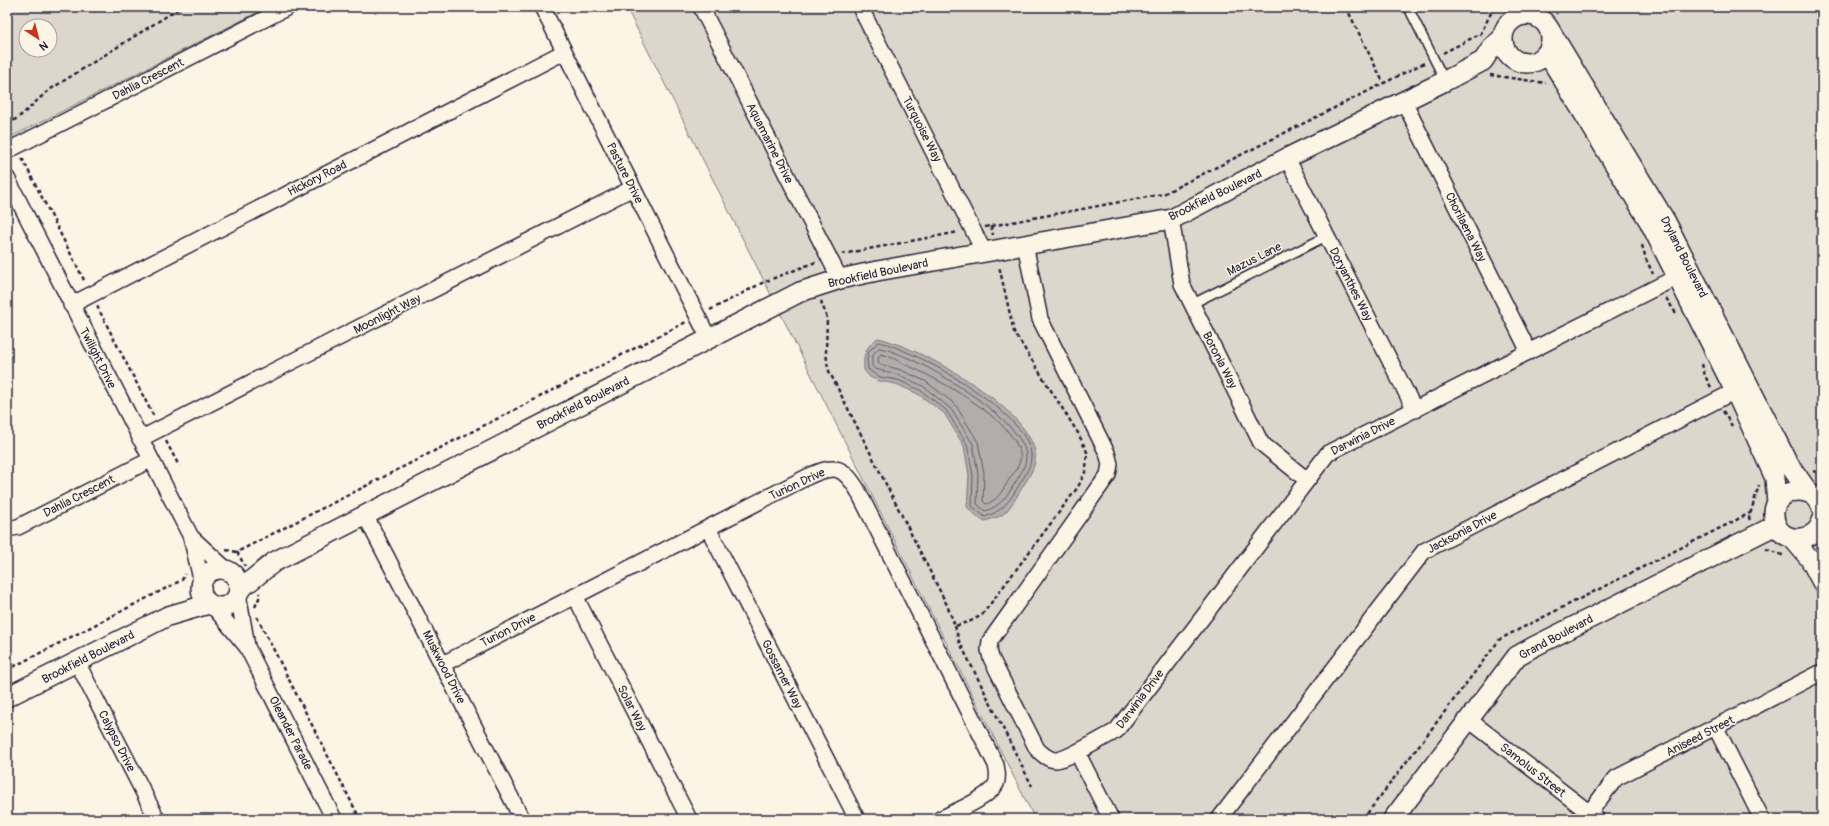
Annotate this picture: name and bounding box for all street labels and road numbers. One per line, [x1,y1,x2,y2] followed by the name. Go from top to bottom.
[110,55,186,104] street label: Dahlia Crescent
[899,94,945,165] street label: Turquoise Way
[743,100,796,186] street label: Aquamarine Drive
[603,140,646,206] street label: Pasture Drive
[285,157,349,200] street label: Hickory Road
[1166,166,1264,225] street label: Brookfield Boulevard
[1442,190,1489,264] street label: Chorilaena Way
[1657,214,1711,300] street label: Dryland Boulevard
[1224,239,1284,280] street label: Mazus Lane
[1326,245,1376,324] street label: Doryanthes Way
[827,256,930,291] street label: Brookfield Boulevard
[351,291,423,338] street label: Moonlight Way
[76,325,119,391] street label: Twilight Drive
[1199,329,1240,391] street label: Boronia Way
[534,374,632,433] street label: Brookfield Boulevard
[1329,414,1398,459] street label: Darwinia Drive
[767,465,828,504] street label: Turion Drive
[41,472,117,521] street label: Dahlia Crescent
[1425,508,1500,557] street label: Jacksonia Drive
[478,610,538,651] street label: Turion Drive
[1517,612,1596,663] street label: Grand Boulevard
[39,628,137,687] street label: Brookfield Boulevard
[419,628,468,706] street label: Muskwood Drive
[758,637,805,711] street label: Gossamer Way
[1113,667,1168,732] street label: Darwinia Drive
[614,683,650,734] street label: Solar Way
[266,694,316,773] street label: Oleander Parade
[95,708,138,774] street label: Calypso Drive
[1663,713,1737,760] street label: Aniseed Street
[1497,740,1569,801] street label: Samolus Street

